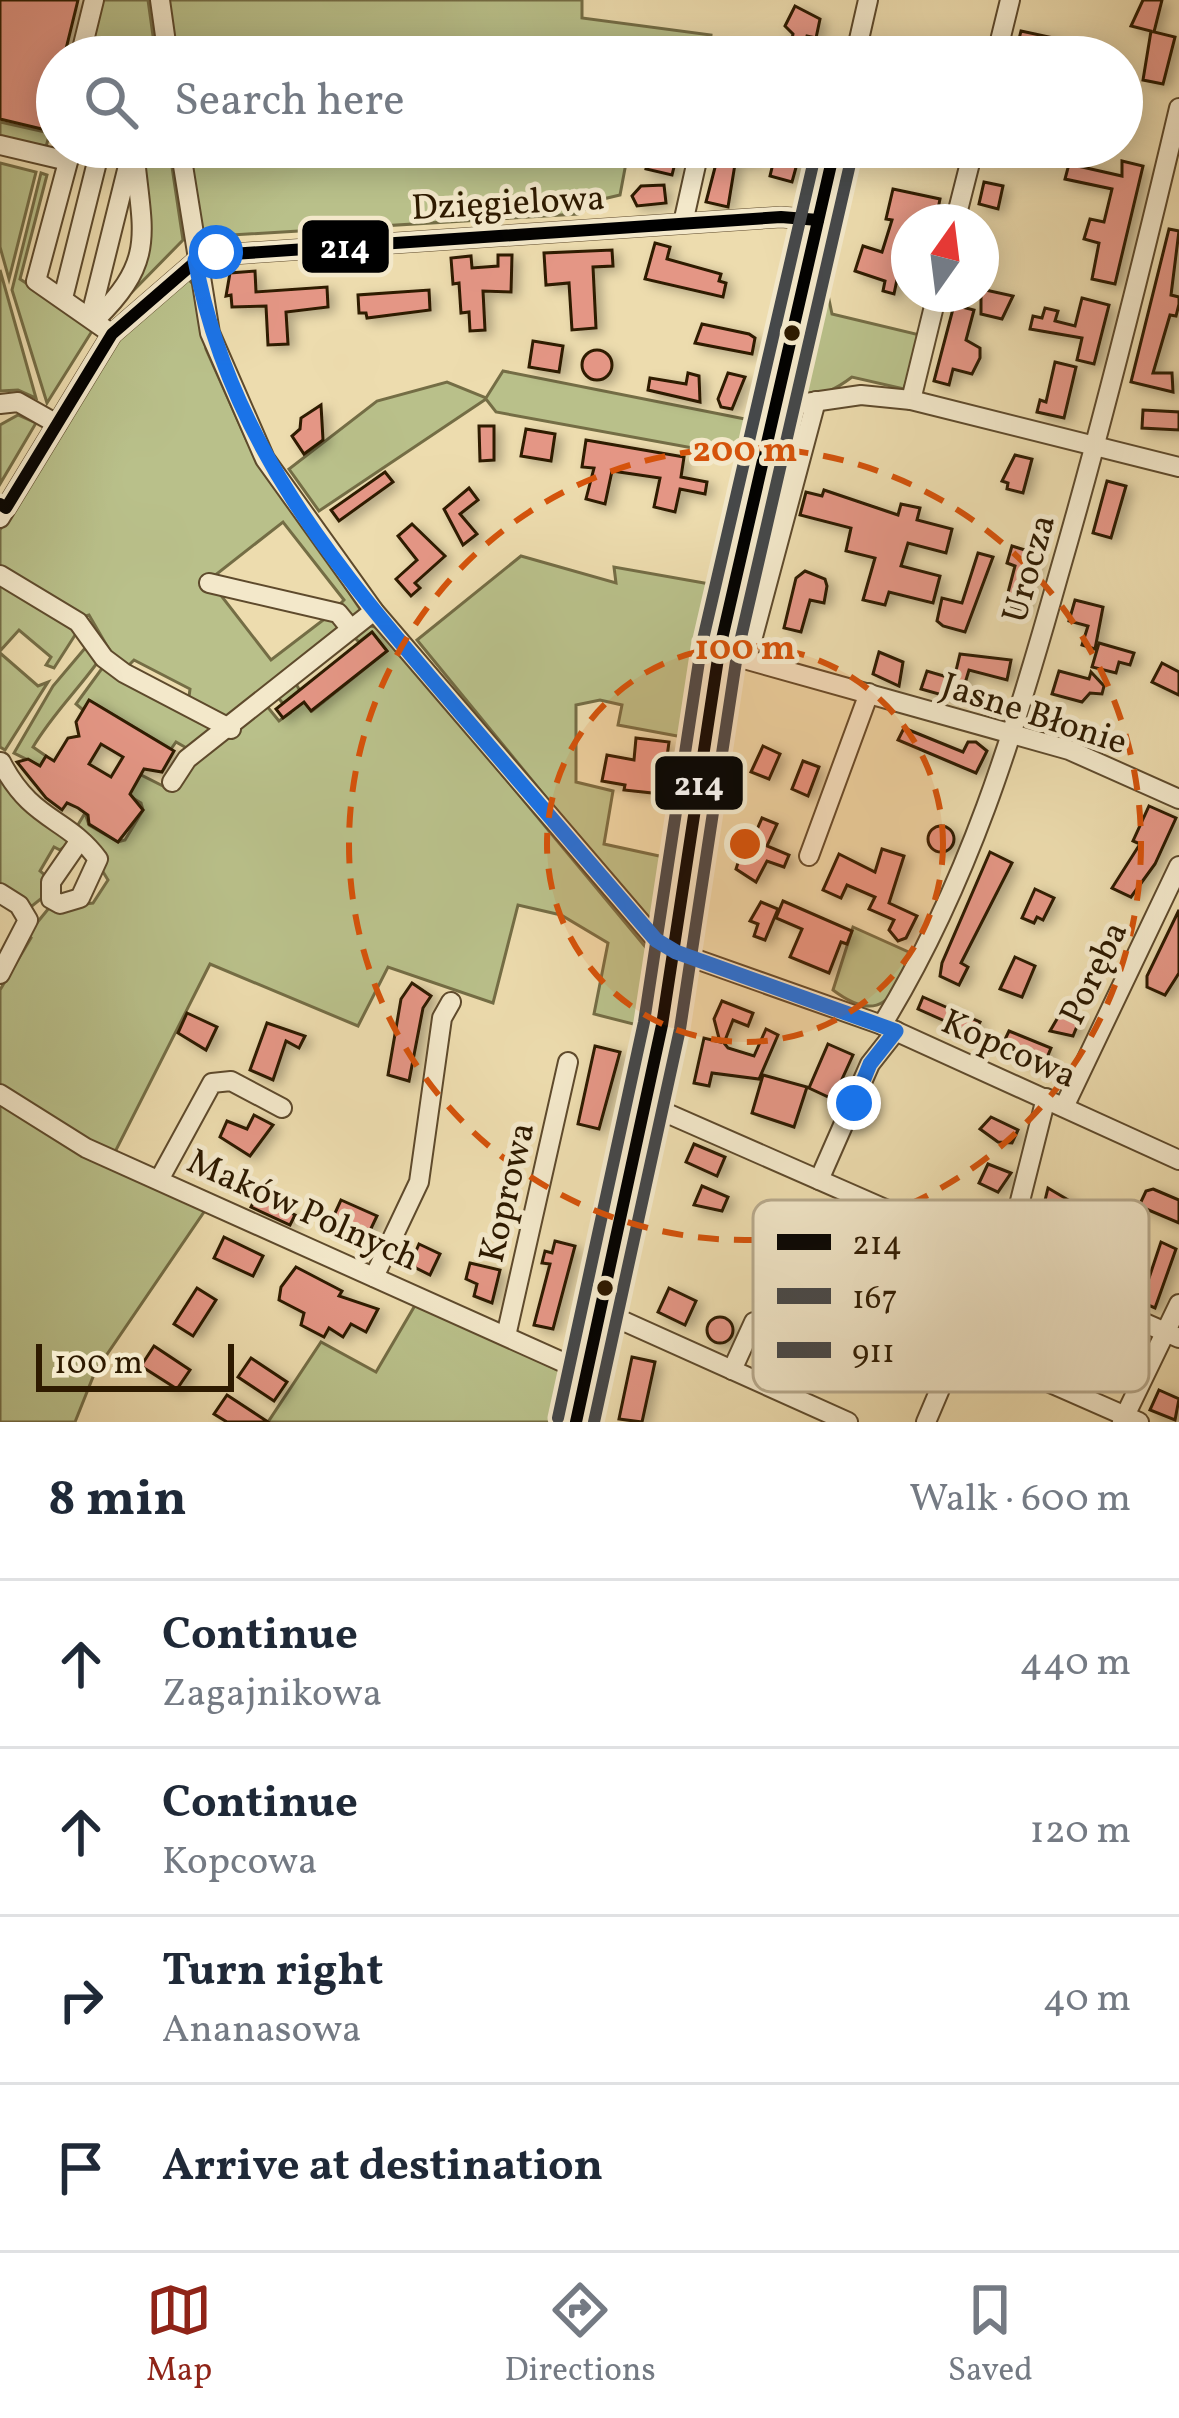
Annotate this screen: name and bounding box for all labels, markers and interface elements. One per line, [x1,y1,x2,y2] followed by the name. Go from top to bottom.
[36,36,1143,168] search box
[78,69,144,135] icon: search
[174,71,405,134] text: Search here
[410,175,606,235] street label: Dzięgielowa
[891,204,999,312] north arrow
[300,218,391,275] line badge: 214
[189,225,243,279] route start
[320,227,370,273] text: 214
[781,322,803,344] unlabelled marker
[692,427,798,477] text: 200 m
[992,509,1070,629] street label: Urocza
[694,625,796,675] text: 100 m
[934,662,1133,769] street label: Jasne Błonie
[653,754,745,812] line badge: 214
[674,764,724,810] text: 214
[724,823,766,865] centre of rings
[1049,914,1142,1034] street label: Poręba
[933,999,1084,1103] street label: Kopcowa
[827,1076,881,1130] route end
[469,1118,549,1268] street label: Koprowa
[179,1138,426,1285] street label: Maków Polnych
[753,1200,1149,1392] legend
[852,1223,902,1269] text: 214
[594,1277,616,1299] unlabelled marker
[852,1277,898,1323] text: 167
[852,1331,895,1377] text: 911
[36,1338,234,1391] scale bar
[54,1342,143,1388] text: 100 m
[48,1465,187,1536] text: 8 min
[909,1473,1131,1527] text: Walk · 600 m
[162,1605,358,1668] text: Continue
[48,1631,114,1697] icon: ahead
[1019,1637,1131,1691] text: 440 m
[162,1668,382,1722] text: Zagajnikowa
[162,1773,358,1836] text: Continue
[48,1799,114,1865] icon: ahead
[1030,1805,1131,1859] text: 120 m
[162,1836,317,1890] text: Kopcowa
[162,1941,383,2004] text: Turn right
[48,1967,114,2033] icon: right
[1043,1973,1131,2027] text: 40 m
[162,2004,362,2058] text: Ananasowa
[48,2135,114,2201] icon: arrive
[162,2136,603,2199] text: Arrive at destination
[146,2277,212,2395] tab: Map
[504,2277,656,2395] tab: Directions
[948,2277,1033,2395] tab: Saved

